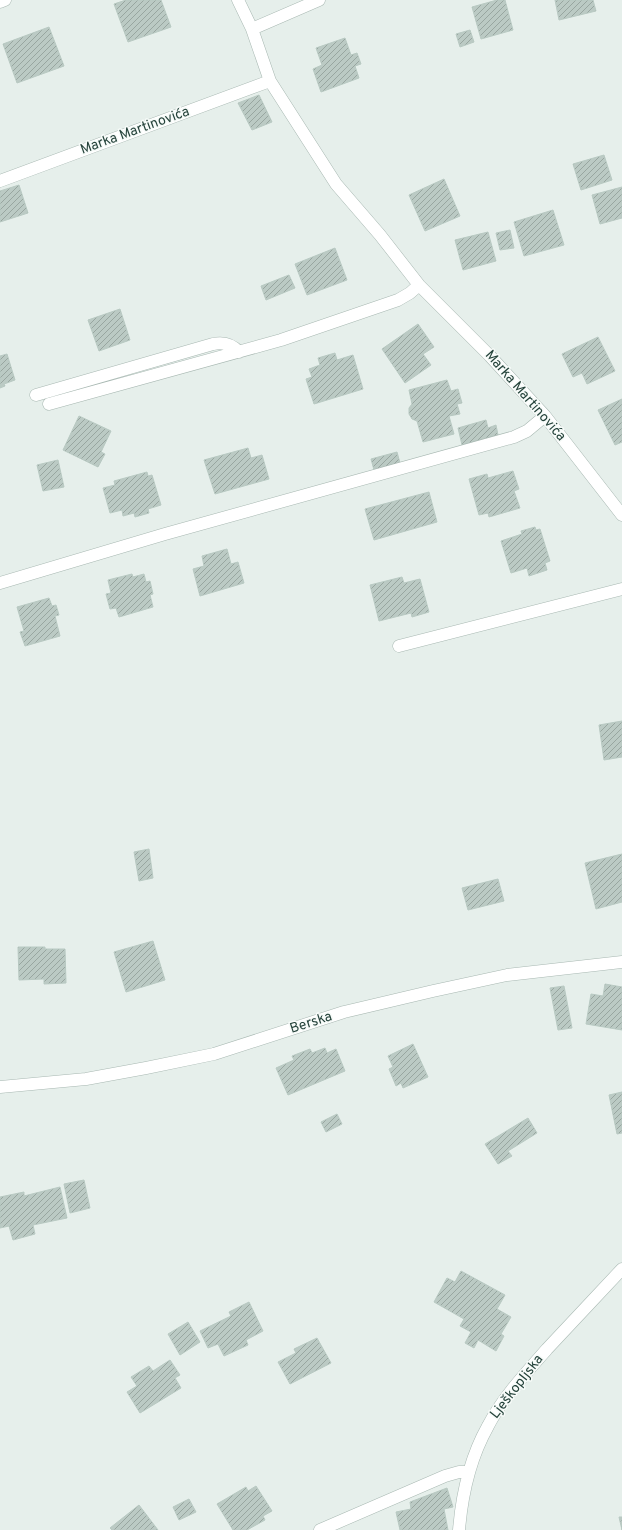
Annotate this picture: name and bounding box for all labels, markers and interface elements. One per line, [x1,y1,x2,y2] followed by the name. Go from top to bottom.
[78,103,192,159] street label: Marka Martinovića
[481,347,569,445] street label: Marka Martinovića
[288,1008,334,1038] street label: Berska
[487,1352,547,1422] street label: Lješkopljska

